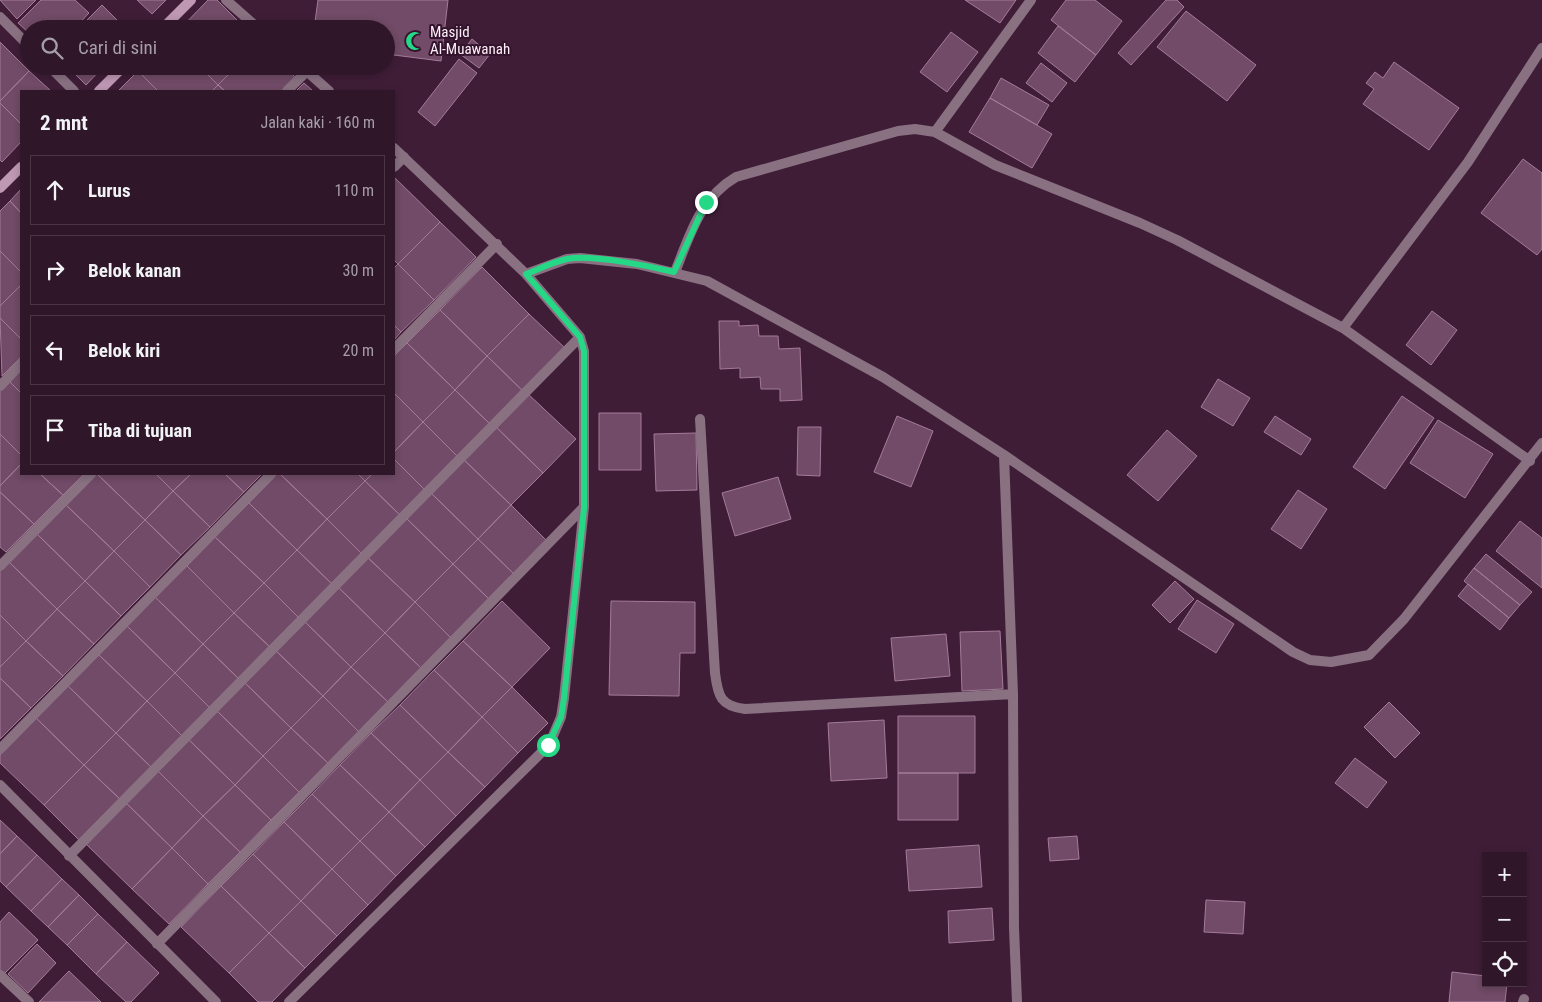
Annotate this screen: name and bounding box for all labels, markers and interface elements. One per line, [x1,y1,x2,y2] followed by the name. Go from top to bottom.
[20,20,395,75] search box
[430,23,510,58] place label: Masjid Al-Muawanah
[404,30,426,52] mosque icon: Masjid Al-Muawanah
[38,34,66,62] icon: search
[78,36,157,59] text: Cari di sini
[40,111,88,135] text: 2 mnt
[260,113,375,132] text: Jalan kaki · 160 m
[41,176,69,204] icon: ahead
[88,179,131,202] text: Lurus
[335,181,374,200] text: 110 m
[695,191,718,214] route end
[41,256,69,284] icon: right
[88,259,181,282] text: Belok kanan
[342,261,374,280] text: 30 m
[41,336,69,364] icon: left
[88,339,160,362] text: Belok kiri
[342,341,374,360] text: 20 m
[41,416,69,444] icon: arrive
[88,419,192,442] text: Tiba di tujuan
[537,734,560,757] route start
[1482,852,1527,987] map controls
[1482,852,1527,897] button: +
[1482,897,1527,942] button: −
[1482,942,1527,987] button: locate

